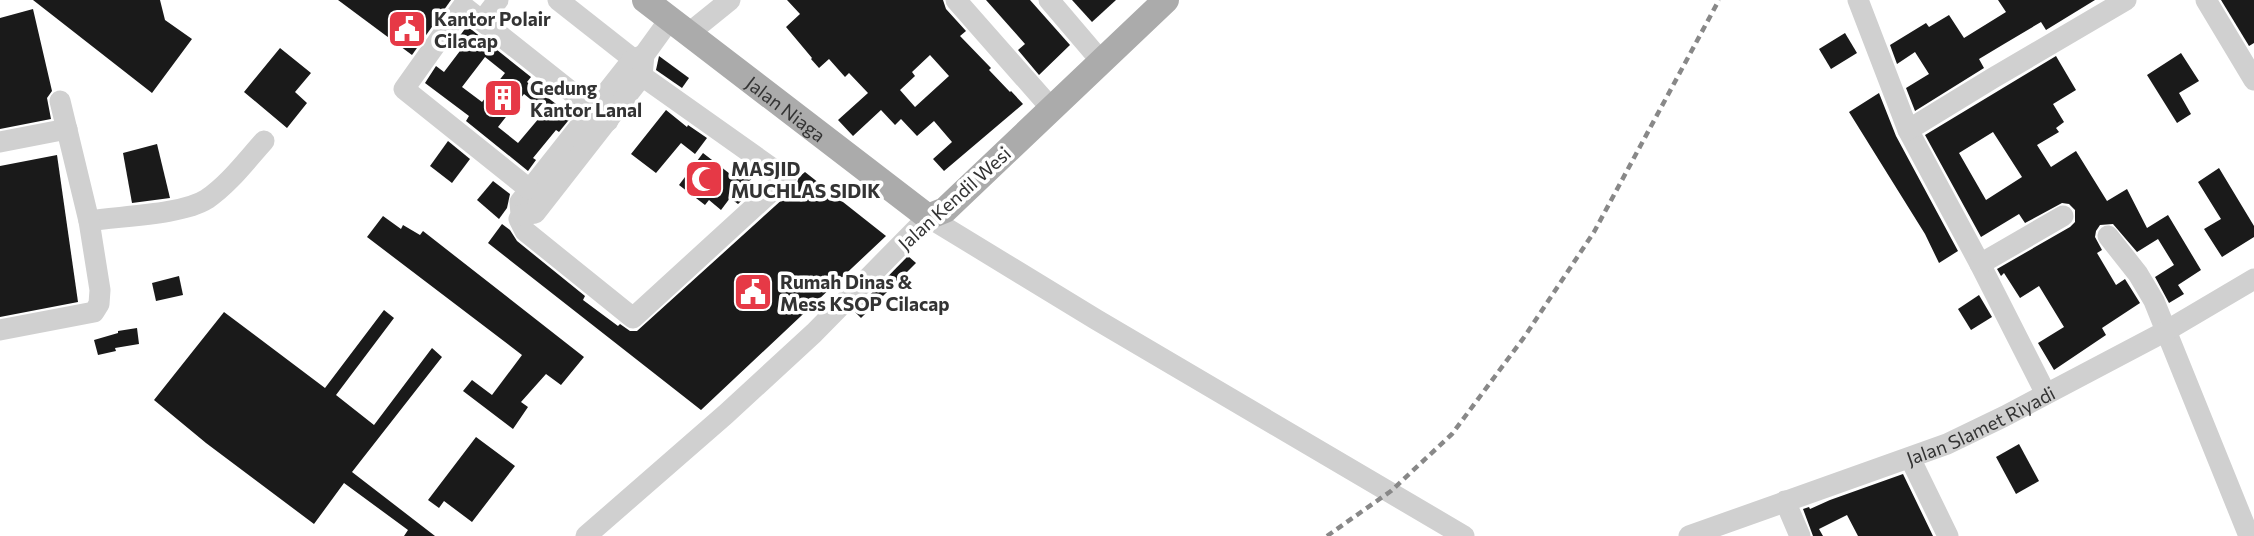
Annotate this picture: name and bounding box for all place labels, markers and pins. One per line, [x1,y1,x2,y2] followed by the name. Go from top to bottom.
[434,7,551,52] place label: Kantor Polair Cilacap
[386,8,428,50] public building icon: Kantor Polair Cilacap
[530,76,642,121] place label: Gedung Kantor Lanal
[482,77,524,119] building icon: Gedung Kantor Lanal
[731,157,880,202] place label: MASJID MUCHLAS SIDIK
[683,158,725,200] mosque icon: MASJID MUCHLAS SIDIK
[780,270,950,315] place label: Rumah Dinas & Mess KSOP Cilacap
[732,271,774,313] public building icon: Rumah Dinas & Mess KSOP Cilacap

